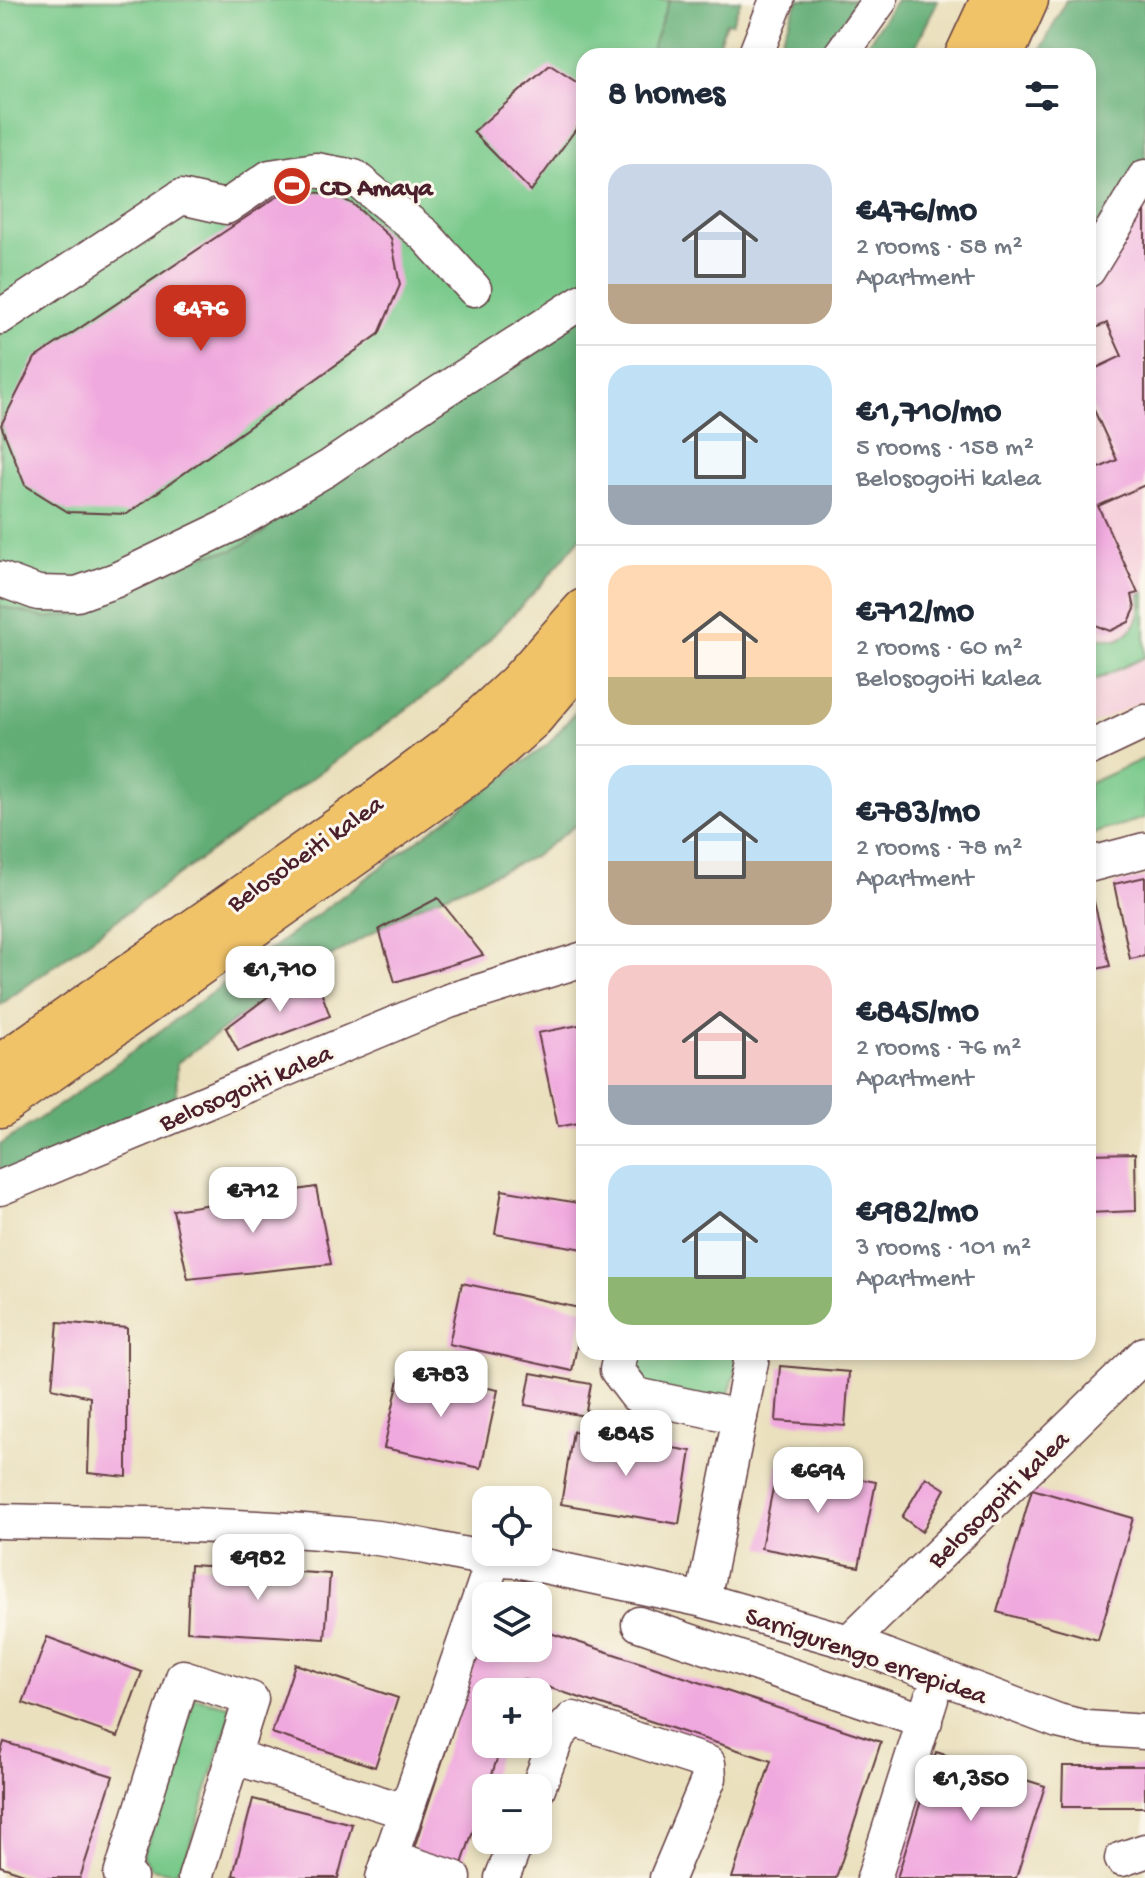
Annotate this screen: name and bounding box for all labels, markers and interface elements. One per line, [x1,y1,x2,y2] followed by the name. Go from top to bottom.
[1020,74,1064,118] icon: filters
[608,76,725,116] text: 8 homes
[271,165,313,207] sports icon: CD Amaya
[320,175,434,206] place label: CD Amaya
[856,193,977,233] text: €476/mo
[672,196,768,292] icon: home
[856,233,1022,264] text: 2 rooms · 58 m²
[856,264,973,295] text: Apartment
[154,285,248,353] pin: €476
[174,295,228,326] text: €476
[856,394,1001,434] text: €1,710/mo
[672,397,768,493] icon: home
[856,434,1034,465] text: 5 rooms · 158 m²
[856,465,1041,496] text: Belosogoiti kalea
[856,594,974,634] text: €712/mo
[672,597,768,693] icon: home
[856,634,1022,665] text: 2 rooms · 60 m²
[856,665,1041,696] text: Belosogoiti kalea
[222,789,392,922] street label: Belosobeiti kalea
[856,794,980,834] text: €783/mo
[672,797,768,893] icon: home
[856,834,1022,865] text: 2 rooms · 78 m²
[856,865,973,896] text: Apartment
[215,946,345,1014] pin: €1,710
[244,956,316,987] text: €1,710
[856,994,979,1034] text: €845/mo
[672,997,768,1093] icon: home
[856,1034,1021,1065] text: 2 rooms · 76 m²
[155,1039,339,1141] street label: Belosogoiti kalea
[856,1065,973,1096] text: Apartment
[206,1167,300,1235] pin: €712
[227,1177,279,1208] text: €712
[856,1194,979,1234] text: €982/mo
[672,1197,768,1293] icon: home
[856,1234,1031,1265] text: 3 rooms · 101 m²
[856,1265,973,1296] text: Apartment
[394,1351,488,1419] pin: €783
[413,1361,469,1392] text: €783
[579,1410,673,1478] pin: €845
[598,1420,654,1451] text: €845
[922,1425,1079,1577] street label: Belosogoiti kalea
[771,1447,865,1515] pin: €694
[791,1457,845,1488] text: €694
[472,1486,552,1854] map controls
[472,1486,552,1566] button: locate
[211,1534,305,1602] pin: €982
[230,1544,286,1575] text: €982
[472,1582,552,1662] button: layers
[741,1602,992,1715] street label: Sarrigurengo errepidea
[472,1678,552,1758] button: +
[906,1755,1036,1823] pin: €1,350
[933,1765,1009,1796] text: €1,350
[472,1774,552,1854] button: −

